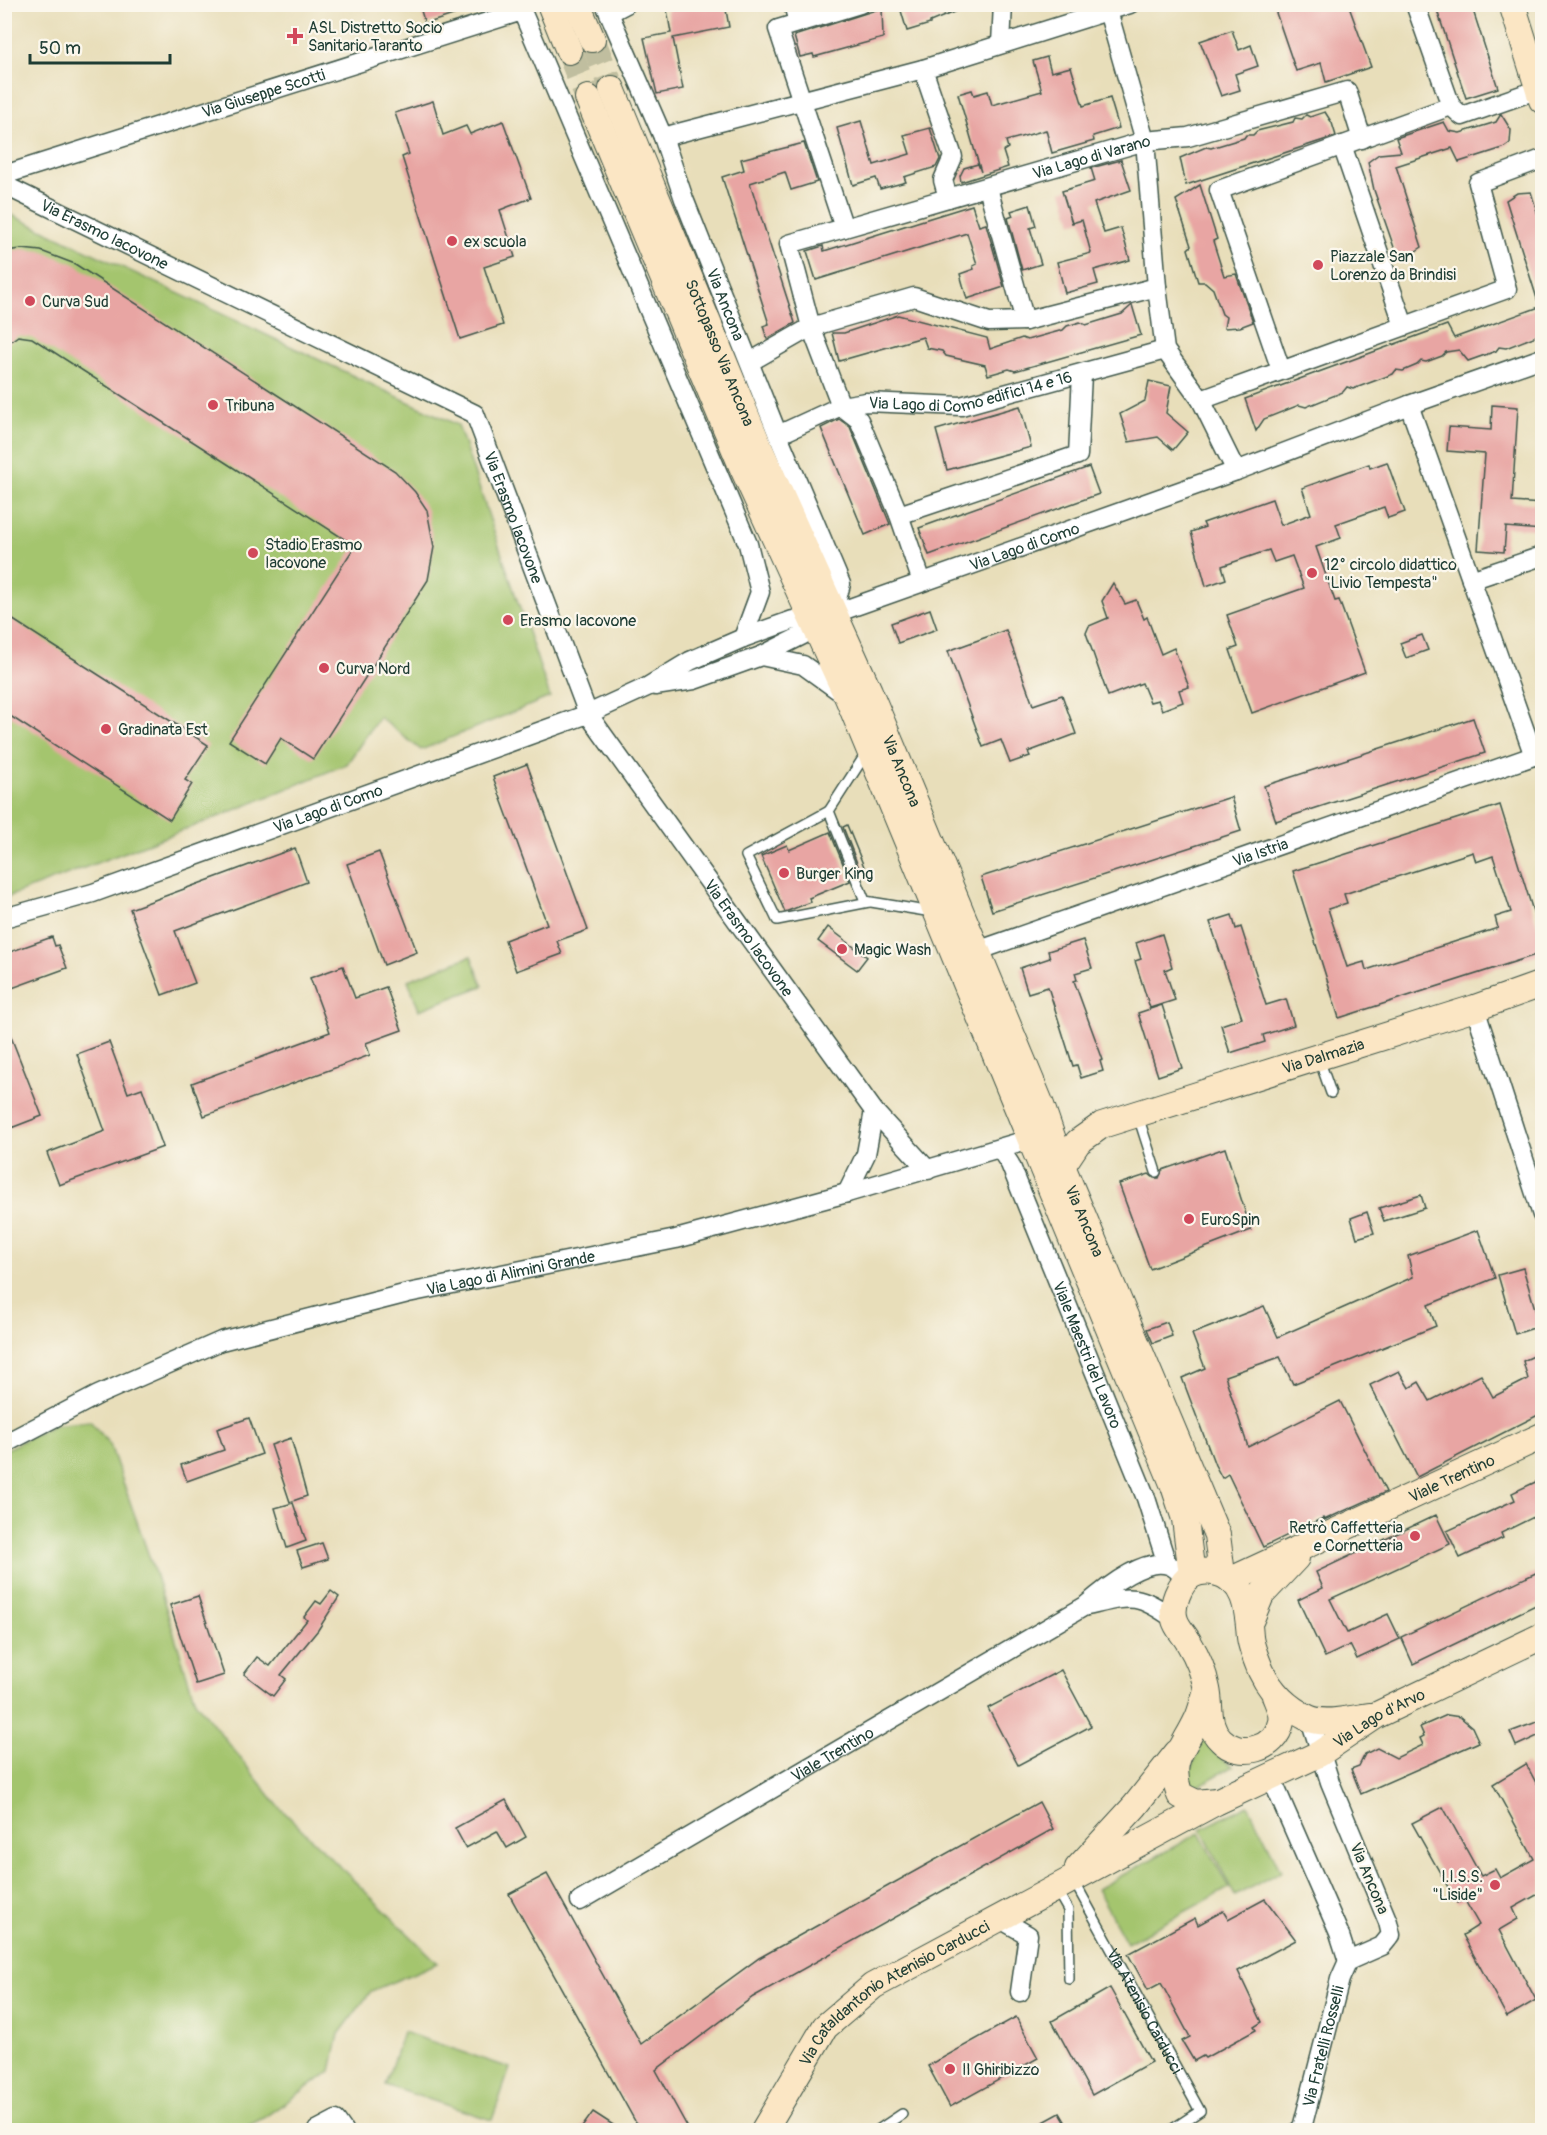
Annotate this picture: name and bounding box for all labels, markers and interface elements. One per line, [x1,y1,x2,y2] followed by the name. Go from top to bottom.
[308,18,443,56] place label: ASL Distretto Socio Sanitario Taranto
[30,27,170,65] scale bar
[286,27,304,45] marker: ASL Distretto Socio Sanitario Taranto
[39,37,81,60] text: 50 m
[199,65,328,123] street label: Via Giuseppe Scotti
[1030,132,1152,184] street label: Via Lago di Varano
[37,195,172,274] street label: Via Erasmo Iacovone
[464,232,527,252] place label: ex scuola
[445,234,459,248] marker: ex scuola
[1330,247,1456,285] place label: Piazzale San Lorenzo da Brindisi
[1311,258,1325,272] marker: Piazzale San Lorenzo da Brindisi
[702,266,748,344] street label: Via Ancona
[680,277,758,429] street label: Sottopasso Via Ancona
[42,292,109,312] place label: Curva Sud
[23,294,37,308] marker: Curva Sud
[868,367,1075,417] street label: Via Lago di Como edifici 14 e 16
[225,396,274,416] place label: Tribuna
[206,398,220,412] marker: Tribuna
[479,449,547,587] street label: Via Erasmo Iacovone
[967,518,1083,576] street label: Via Lago di Como
[265,535,363,573] place label: Stadio Erasmo Iacovone
[246,546,260,560] marker: Stadio Erasmo Iacovone
[1324,555,1457,593] place label: 12° circolo didattico "Livio Tempesta"
[1305,566,1319,580] marker: 12° circolo didattico "Livio Tempesta"
[520,611,636,631] place label: Erasmo Iacovone
[501,613,515,627] marker: Erasmo Iacovone
[336,659,410,679] place label: Curva Nord
[317,661,331,675] marker: Curva Nord
[118,720,208,740] place label: Gradinata Est
[99,722,113,736] marker: Gradinata Est
[877,732,925,810] street label: Via Ancona
[271,780,386,838] street label: Via Lago di Como
[1230,834,1291,872] street label: Via Istria
[796,864,873,884] place label: Burger King
[777,866,791,880] marker: Burger King
[699,876,797,1001] street label: Via Erasmo Iacovone
[854,940,931,960] place label: Magic Wash
[835,942,849,956] marker: Magic Wash
[1280,1034,1367,1079] street label: Via Dalmazia
[1060,1182,1108,1260] street label: Via Ancona
[1201,1210,1260,1230] place label: EuroSpin
[1182,1212,1196,1226] marker: EuroSpin
[425,1247,597,1300] street label: Via Lago di Alimini Grande
[1048,1279,1126,1432] street label: Viale Maestri del Lavoro
[1406,1450,1498,1507] street label: Viale Trentino
[1289,1518,1403,1556] place label: Retrò Caffetteria e Cornetteria
[1408,1529,1422,1543] marker: Retrò Caffetteria e Cornetteria
[1330,1684,1429,1753] street label: Via Lago d'Arvo
[788,1722,878,1787] street label: Viale Trentino
[1345,1840,1393,1917] street label: Via Ancona
[1432,1867,1483,1905] place label: I.I.S.S. "Liside"
[1488,1878,1502,1892] marker: I.I.S.S. "Liside"
[795,1916,993,2070] street label: Via Cataldantonio Atenisio Carducci
[1102,1945,1187,2077] street label: Via Atenisio Carducci
[1299,1984,1349,2109] street label: Via Fratelli Rosselli
[962,2060,1040,2080] place label: Il Ghiribizzo
[943,2062,957,2076] marker: Il Ghiribizzo

